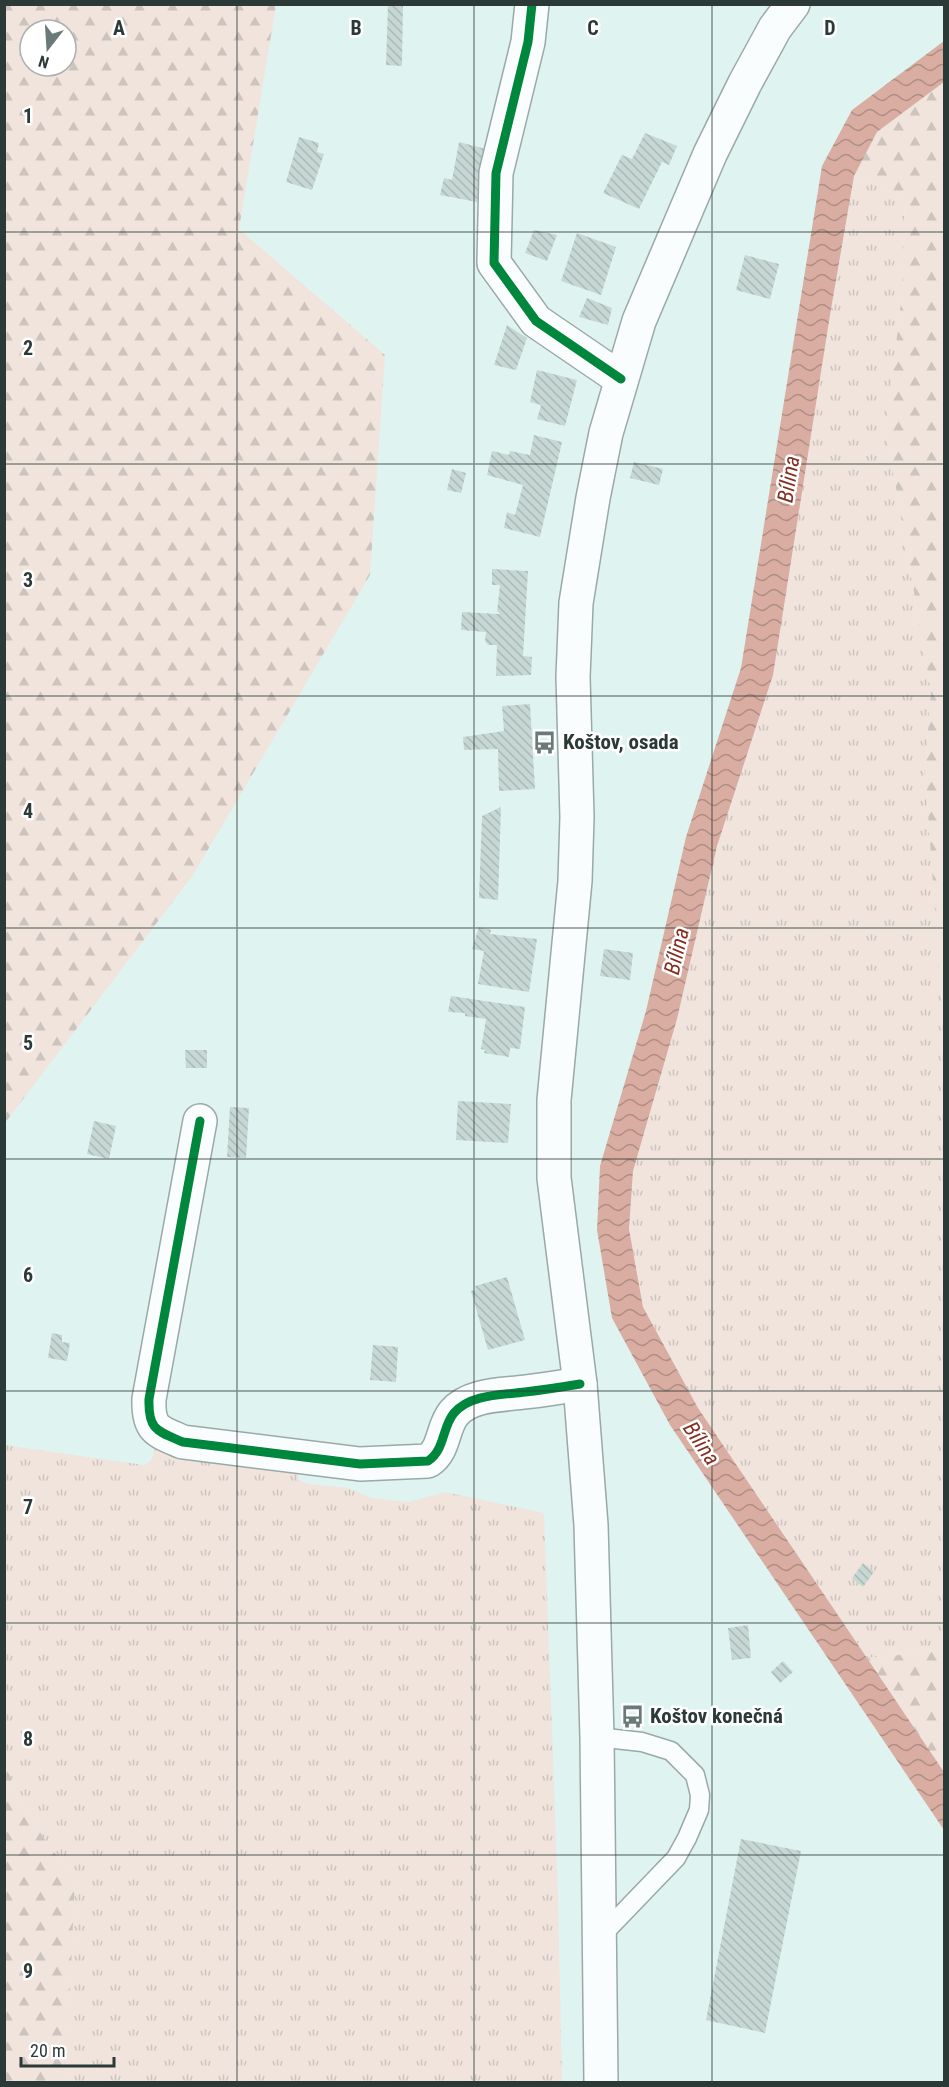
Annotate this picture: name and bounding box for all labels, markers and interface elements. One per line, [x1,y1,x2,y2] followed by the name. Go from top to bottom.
[113,16,125,40] text: A
[350,16,362,40] text: B
[587,16,599,40] text: C
[824,16,836,40] text: D
[18,18,78,78] north arrow
[36,51,51,72] text: N
[23,104,33,128] text: 1
[23,336,33,360] text: 2
[772,454,805,504] water label: Bílina
[23,568,33,592] text: 3
[532,729,558,755] bus stop icon: Koštov, osada
[563,730,679,754] place label: Koštov, osada
[23,799,33,823] text: 4
[659,925,694,977] water label: Bílina
[23,1031,33,1055] text: 5
[23,1263,33,1287] text: 6
[678,1417,725,1470] water label: Bílina
[23,1495,33,1519] text: 7
[619,1703,645,1729] bus stop icon: Koštov konečná
[650,1704,783,1728] place label: Koštov konečná
[23,1727,33,1751] text: 8
[23,1959,33,1983] text: 9
[21,2030,114,2068] scale bar
[30,2040,65,2061] text: 20 m

